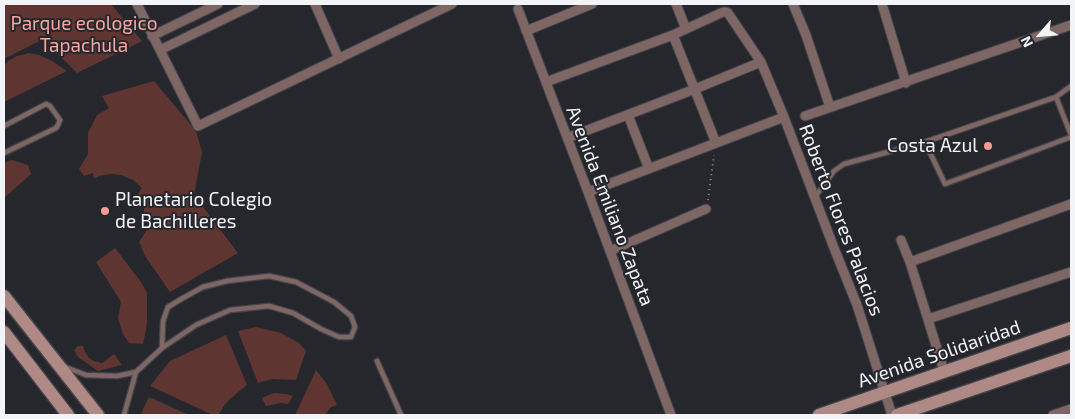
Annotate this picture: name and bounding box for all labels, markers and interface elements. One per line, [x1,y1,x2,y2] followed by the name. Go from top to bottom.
[1015,10,1065,60] north arrow
[11,13,157,57] park label: Parque ecologico Tapachula
[1016,34,1036,50] text: N
[561,103,659,309] street label: Avenida Emiliano Zapata
[794,121,888,319] street label: Roberto Flores Palacios
[887,135,978,157] place label: Costa Azul
[982,140,994,152] marker: Costa Azul
[115,189,272,233] place label: Planetario Colegio de Bachilleres
[99,205,111,217] marker: Planetario Colegio de Bachilleres
[855,315,1023,393] street label: Avenida Solidaridad

